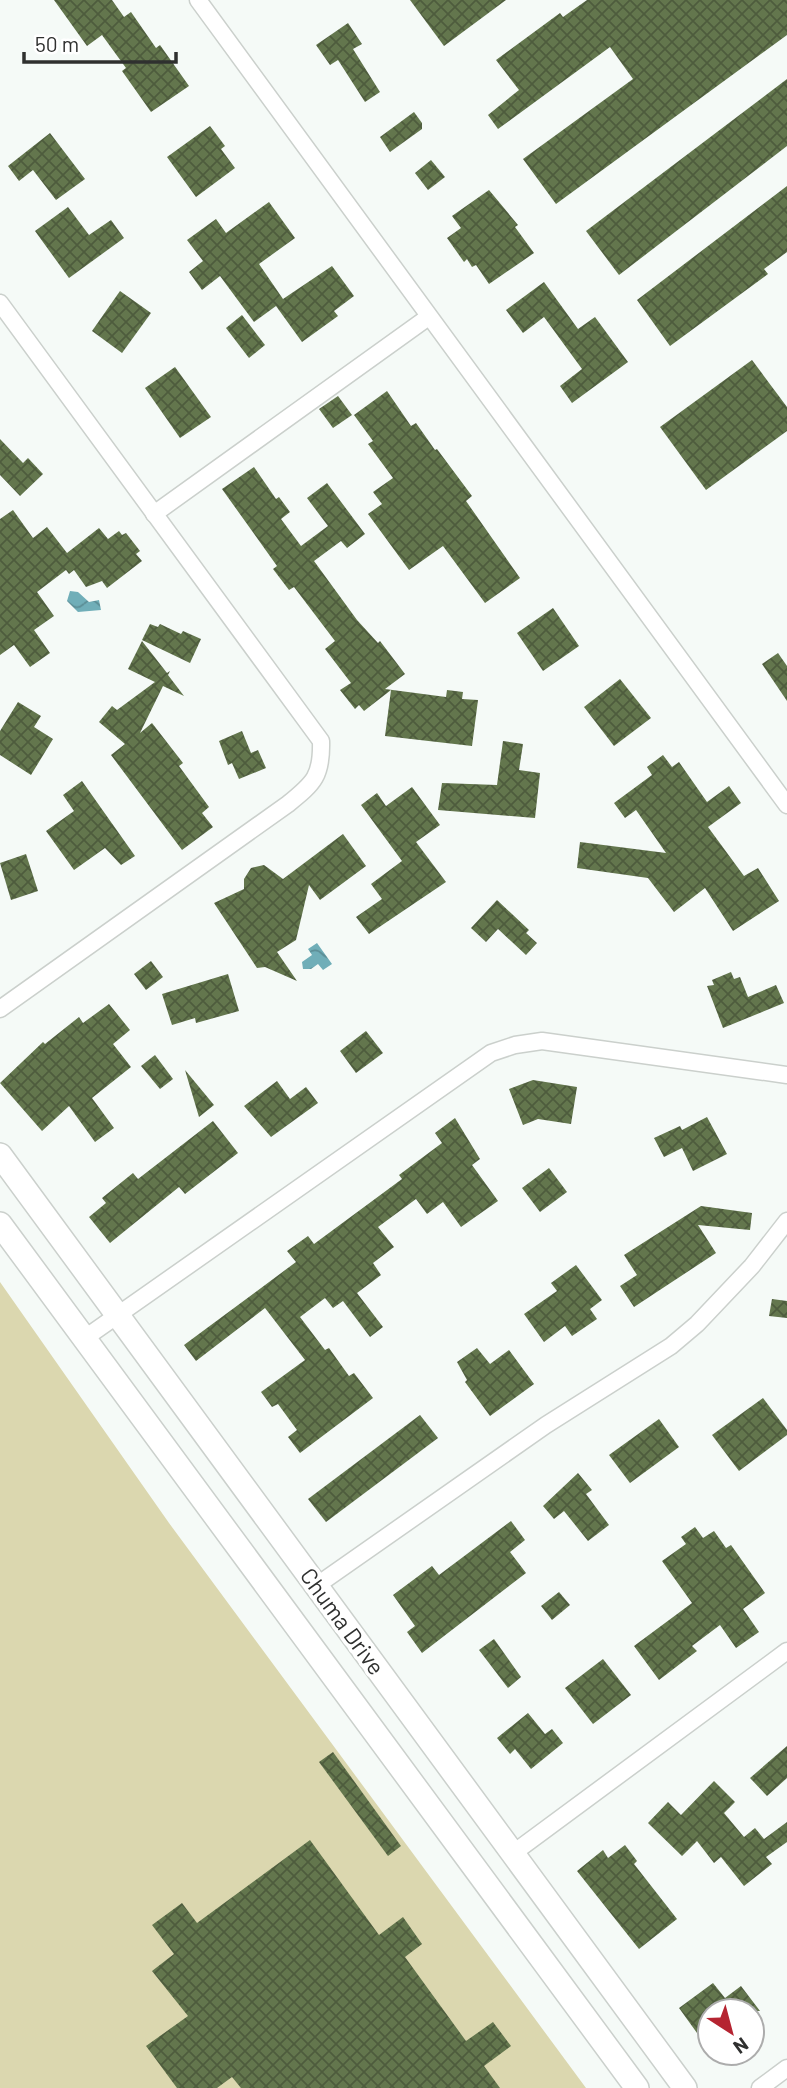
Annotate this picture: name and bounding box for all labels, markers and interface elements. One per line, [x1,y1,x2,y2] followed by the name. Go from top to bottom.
[24,21,177,65] scale bar
[35,31,79,56] text: 50 m
[295,1562,391,1680] street label: Chuma Drive
[696,1997,766,2067] north arrow
[729,2033,753,2059] text: N

